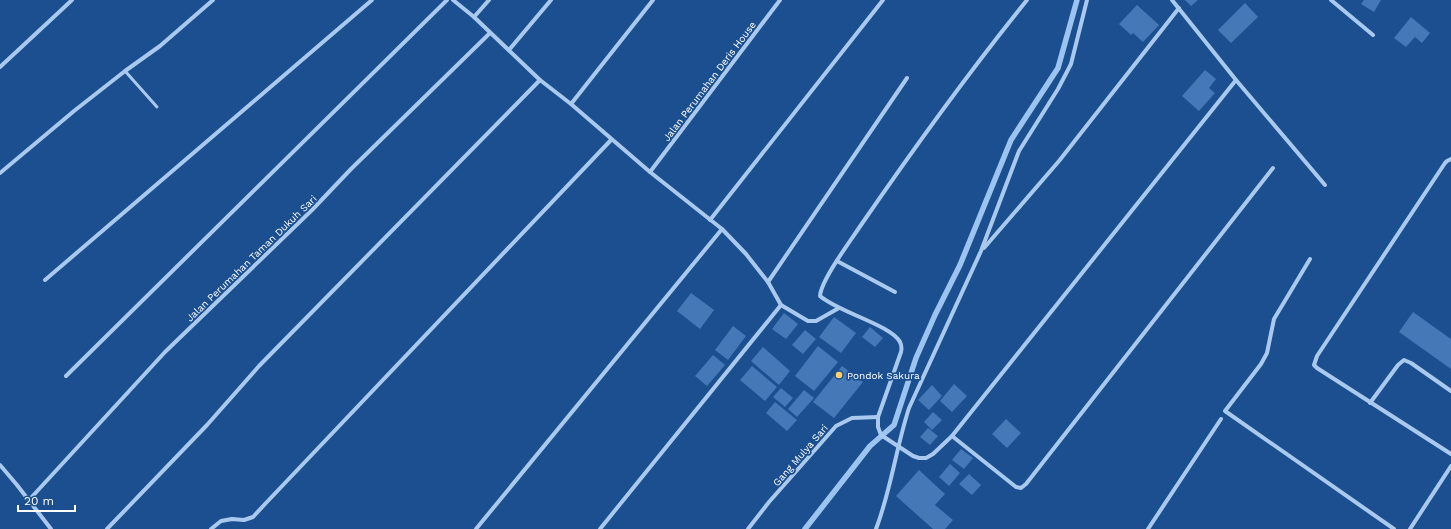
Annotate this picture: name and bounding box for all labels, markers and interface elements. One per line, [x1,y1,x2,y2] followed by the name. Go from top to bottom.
[661,19,758,143] street label: Jalan Perumahan Deris House
[184,193,319,324] street label: Jalan Perumahan Taman Dukuh Sari
[834,370,844,380] marker: Pondok Sakura
[847,370,920,381] place label: Pondok Sakura
[771,422,830,488] street label: Gang Mulya Sari
[18,487,75,513] scale bar
[24,494,54,508] text: 20 m

